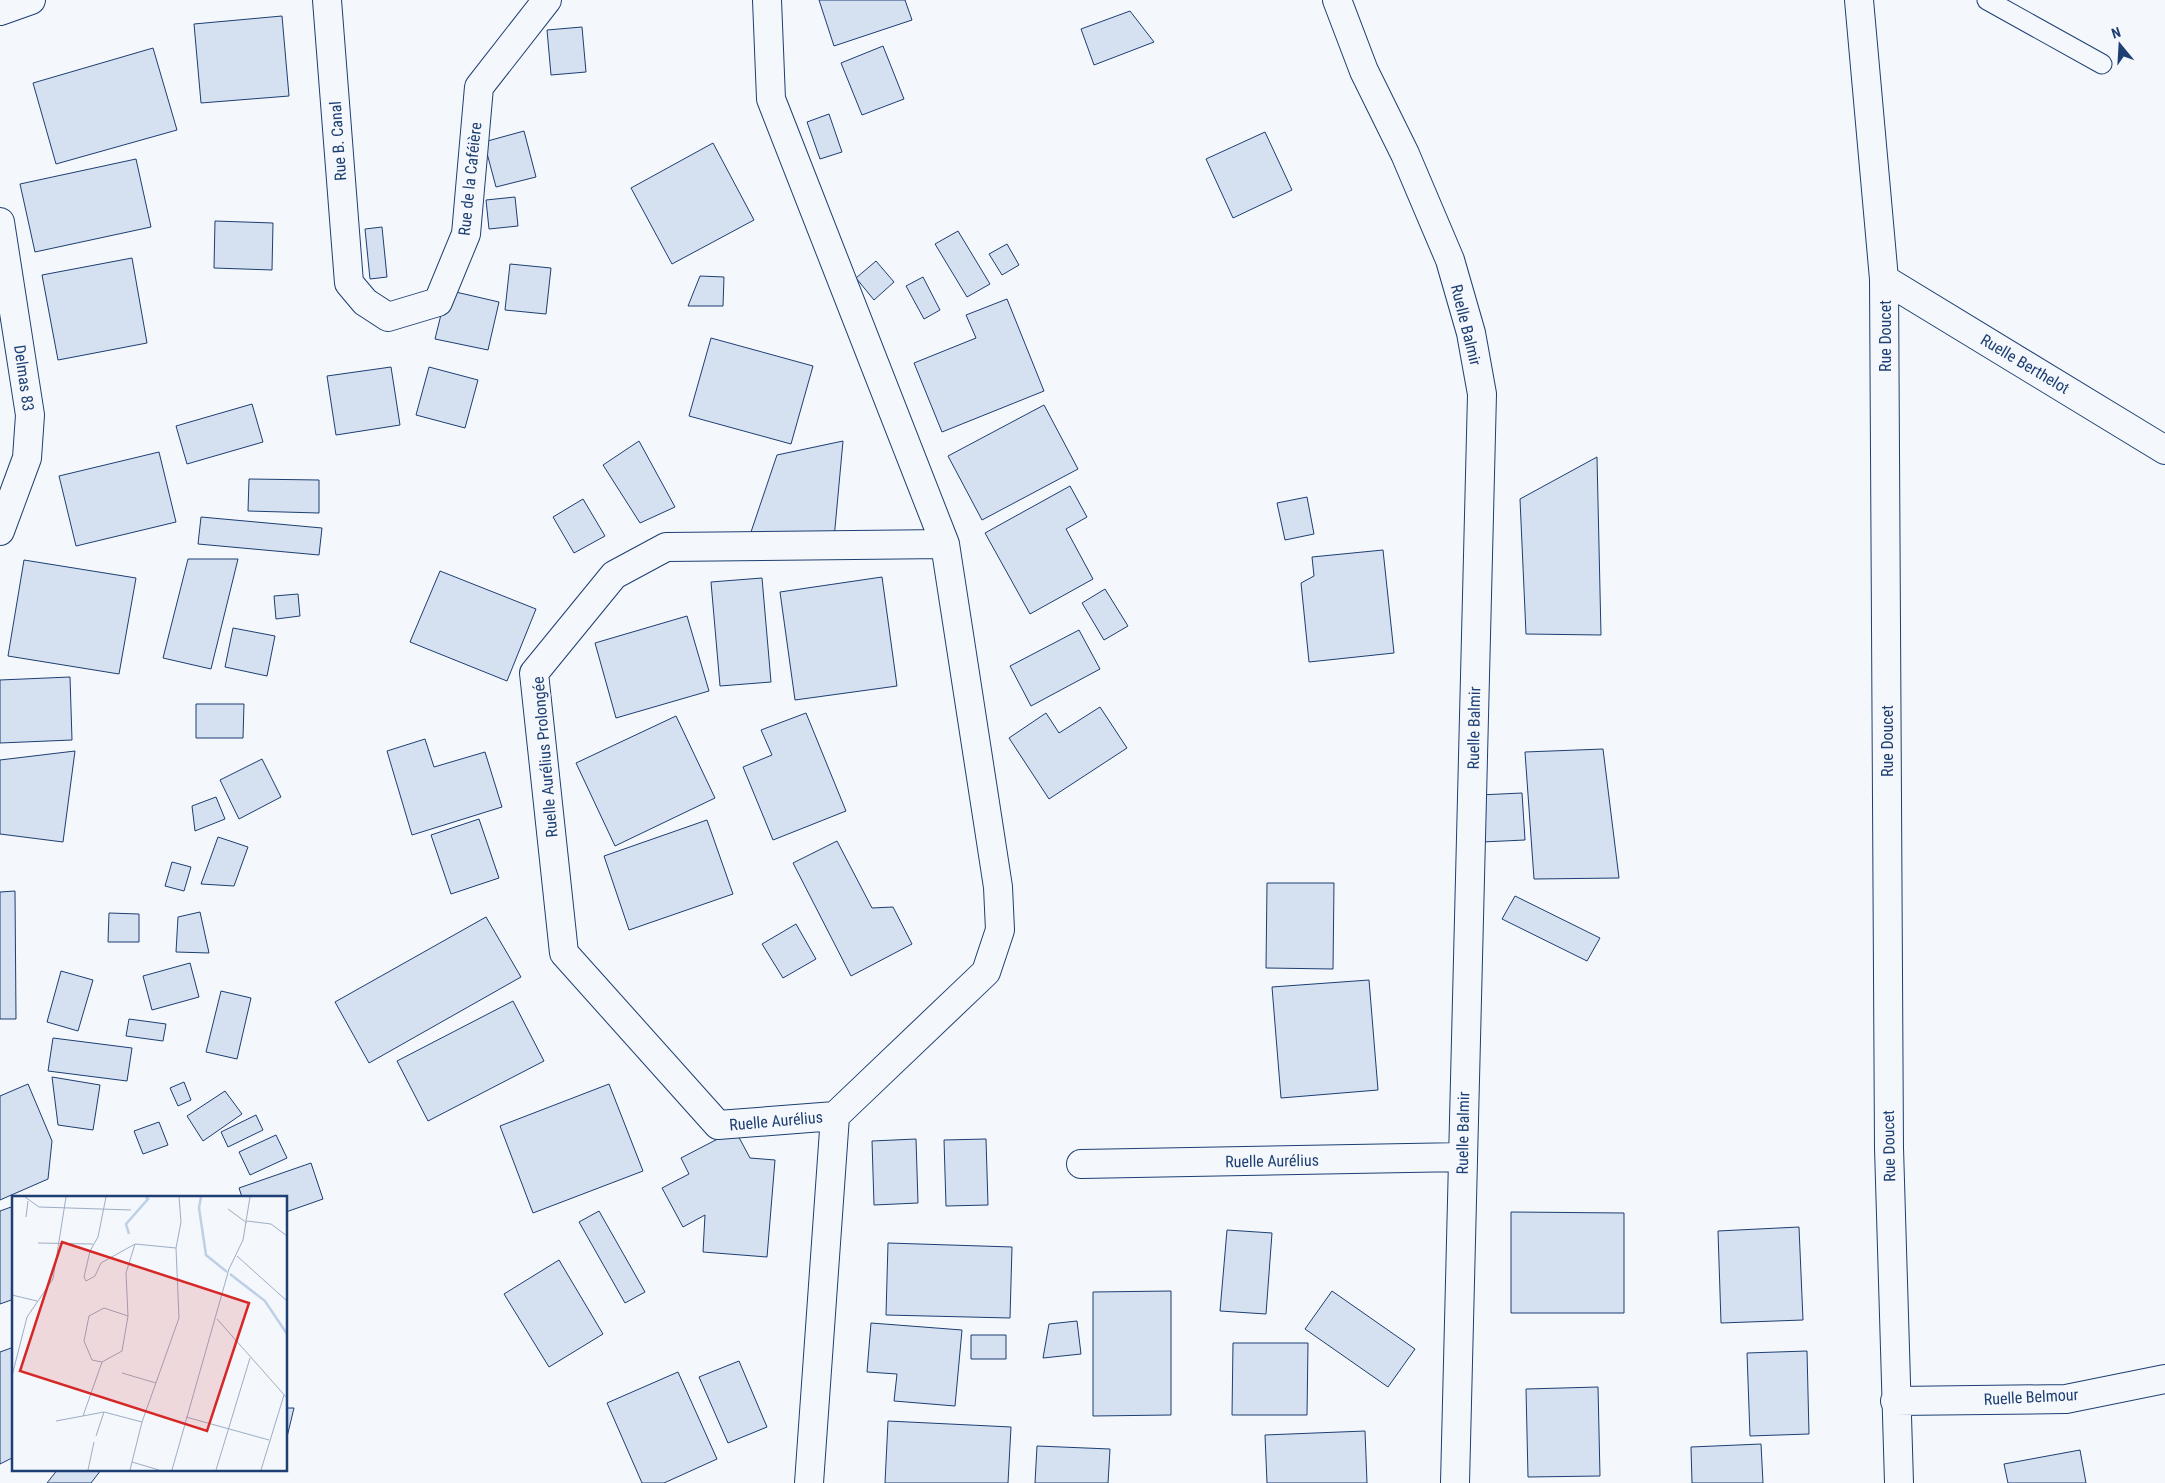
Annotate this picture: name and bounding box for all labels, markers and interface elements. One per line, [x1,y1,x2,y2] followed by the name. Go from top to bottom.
[2095,20,2145,70] north arrow
[2109,24,2123,42] text: N
[326,101,350,181] street label: Rue B. Canal
[455,121,485,237] street label: Rue de la Caféière
[1447,282,1485,368] street label: Ruelle Balmir
[1876,300,1895,372] street label: Rue Doucet
[1977,330,2073,398] street label: Ruelle Berthelot
[10,344,38,412] street label: Delmas 83
[529,676,561,838] street label: Ruelle Aurélius Prolongée
[1464,686,1484,770] street label: Ruelle Balmir
[1878,705,1897,777] street label: Rue Doucet
[1453,1091,1473,1175] street label: Ruelle Balmir
[728,1107,824,1135] street label: Ruelle Aurélius
[1879,1110,1899,1182] street label: Rue Doucet
[1225,1151,1319,1171] street label: Ruelle Aurélius
[12,1196,288,1470] inset map
[1983,1385,2079,1409] street label: Ruelle Belmour

